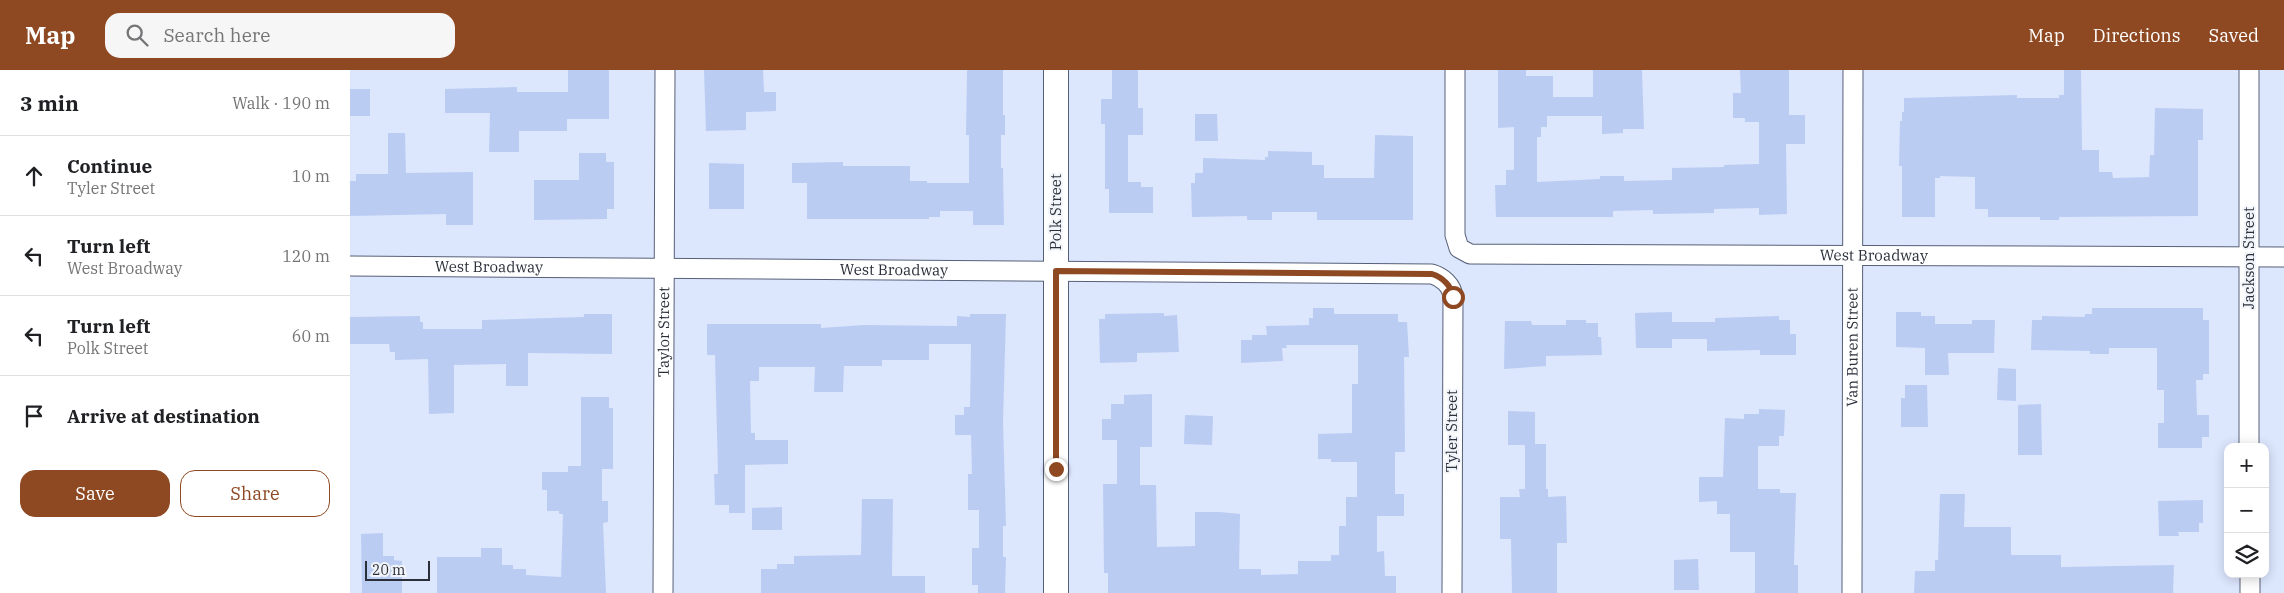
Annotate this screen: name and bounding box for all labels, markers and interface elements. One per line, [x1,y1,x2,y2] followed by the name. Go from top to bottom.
[105,13,455,58] search box
[25,19,75,51] text: Map
[123,21,151,49] icon: search
[163,23,270,47] text: Search here
[2028,24,2065,47] text: Map
[2093,24,2181,47] text: Directions
[2209,24,2259,47] text: Saved
[20,89,79,117] text: 3 min
[232,93,330,113] text: Walk · 190 m
[67,154,152,178] text: Continue
[20,162,48,190] icon: ahead
[292,166,330,186] text: 10 m
[1046,174,1065,250] street label: Polk Street
[67,178,155,198] text: Tyler Street
[2239,207,2258,309] street label: Jackson Street
[67,234,150,258] text: Turn left
[20,242,48,270] icon: left
[1820,245,1928,265] street label: West Broadway
[282,246,330,266] text: 120 m
[435,257,543,276] street label: West Broadway
[67,258,182,278] text: West Broadway
[840,260,948,279] street label: West Broadway
[1442,286,1465,309] route start
[654,287,673,377] street label: Taylor Street
[1842,287,1862,407] street label: Van Buren Street
[67,314,150,338] text: Turn left
[20,322,48,350] icon: left
[292,326,330,346] text: 60 m
[67,338,149,358] text: Polk Street
[1442,390,1461,472] street label: Tyler Street
[20,402,48,430] icon: arrive
[67,404,260,428] text: Arrive at destination
[2224,443,2269,578] map controls
[2224,443,2269,488] button: +
[1045,458,1068,481] route end
[20,470,170,517] button: Save
[180,470,330,517] button: Share
[2224,488,2269,533] button: −
[2224,533,2269,578] button: layers
[365,558,430,581] scale bar
[372,561,405,579] text: 20 m

